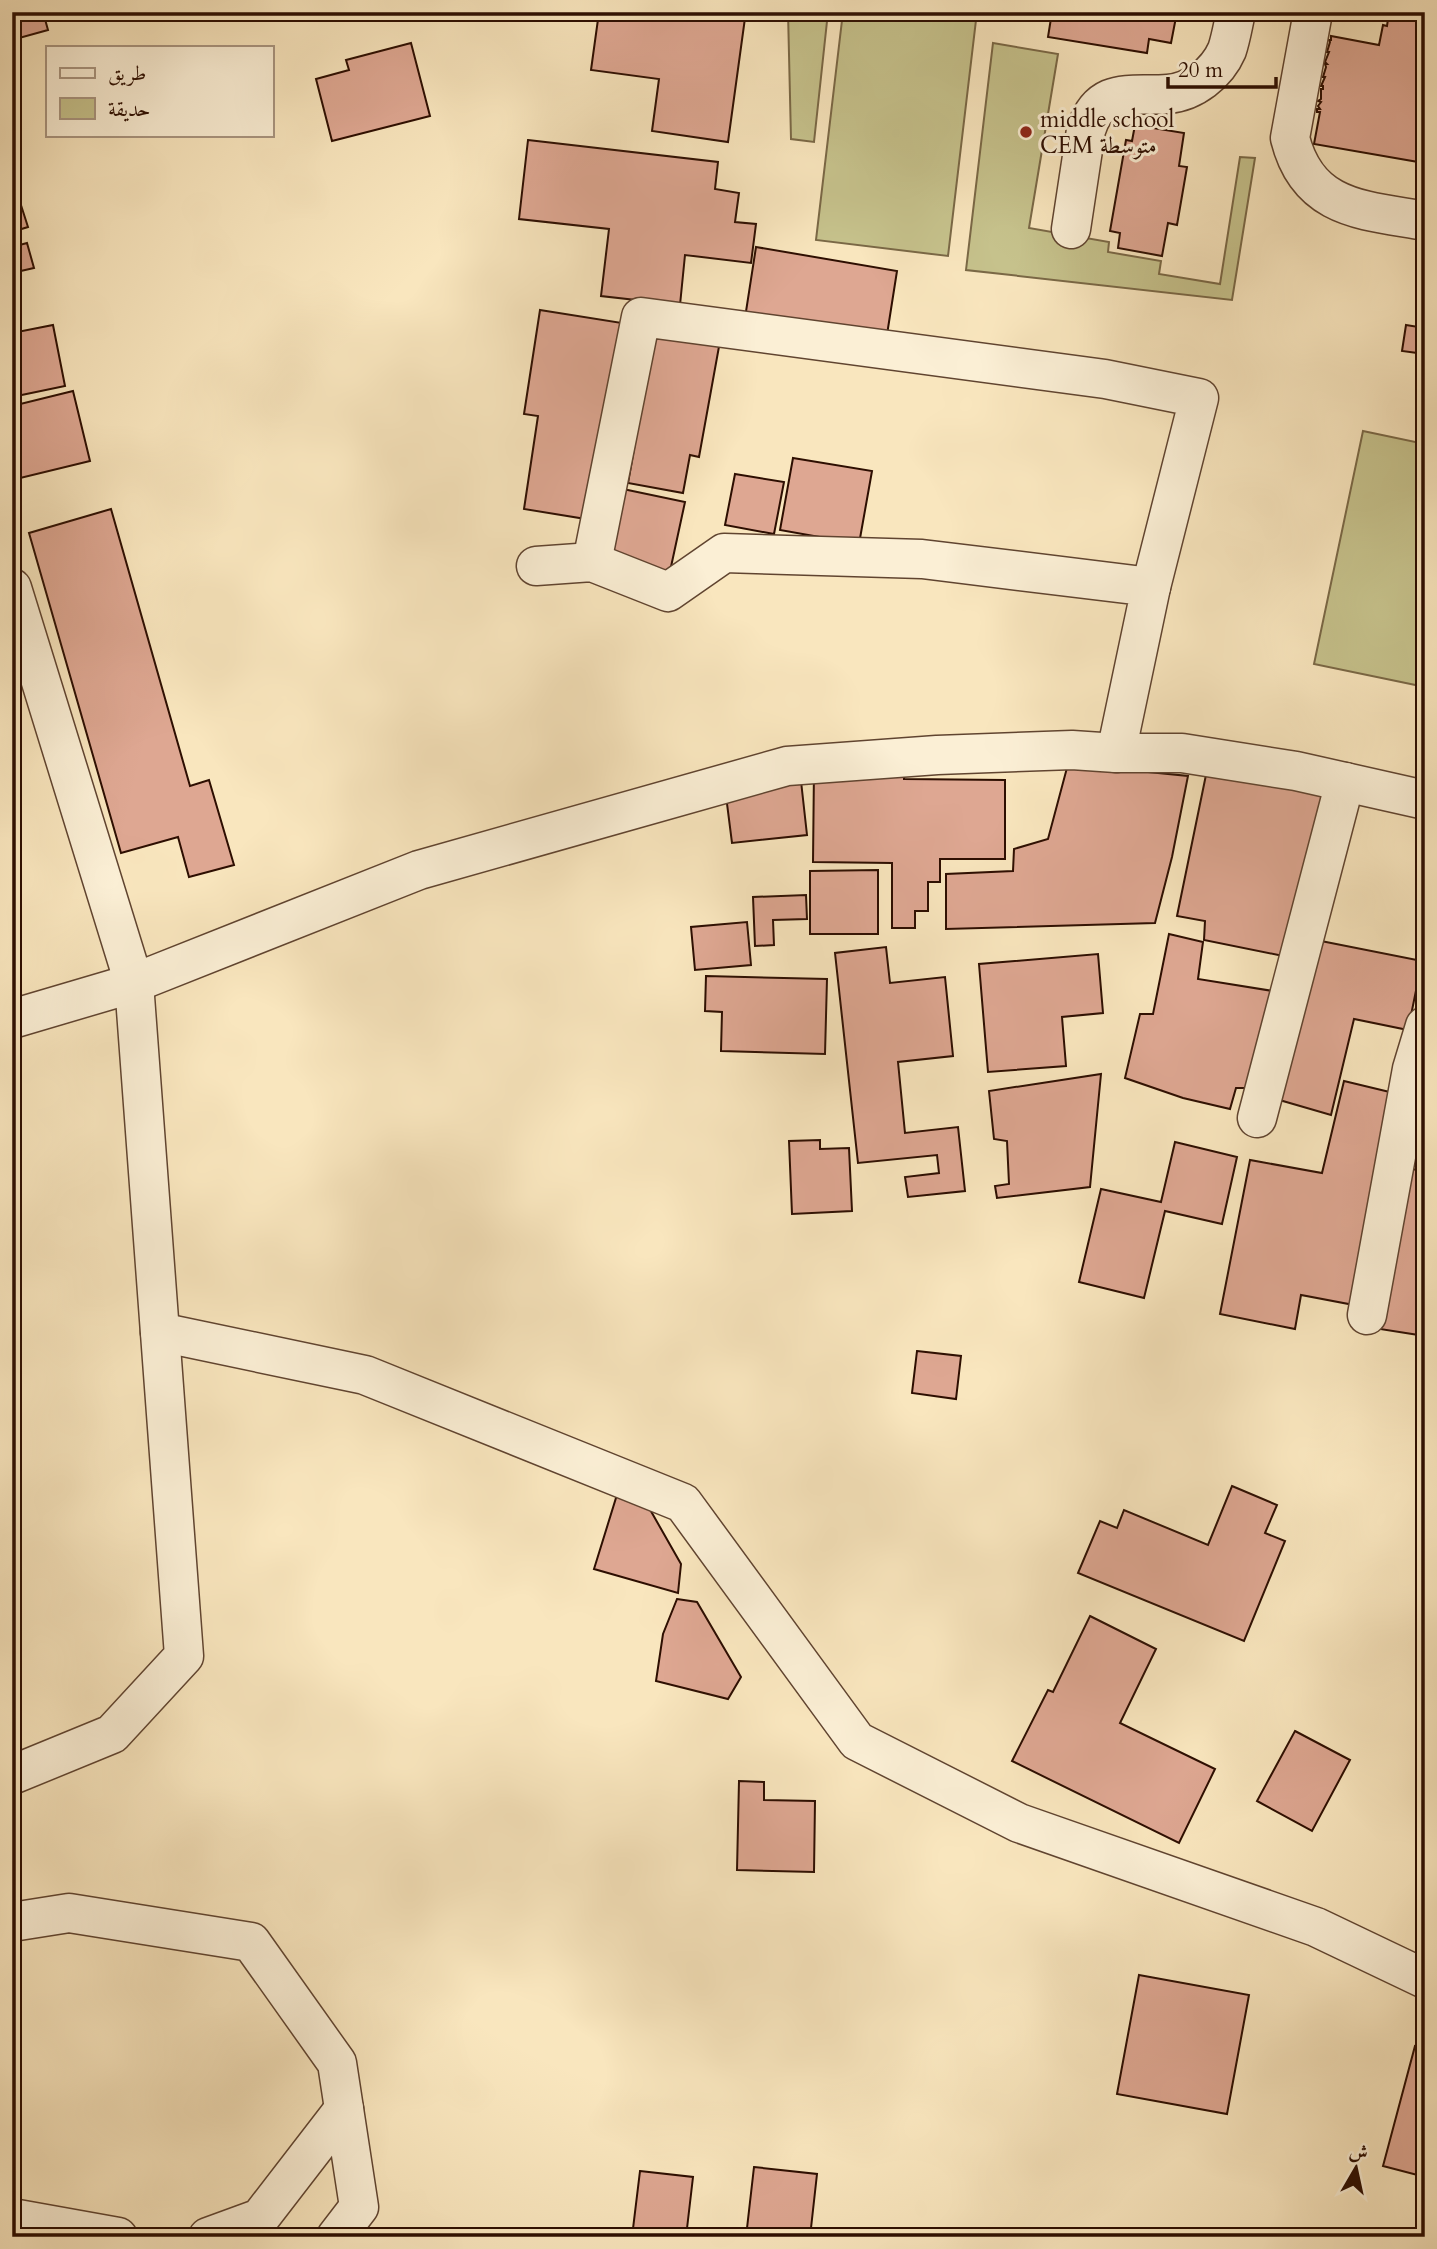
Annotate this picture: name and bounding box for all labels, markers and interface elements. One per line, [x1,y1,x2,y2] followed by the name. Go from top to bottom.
[46,46,273,136] legend
[1168,46,1276,90] scale bar
[1178,56,1223,85] text: 20 m
[108,59,146,88] text: طريق
[108,95,151,124] text: حديقة
[1040,104,1175,161] place label: middle school CEM متوسطة
[1018,124,1034,140] marker: middle school CEM متوسطة
[1322,2134,1392,2204] north arrow
[1347,2138,1370,2167] text: ش

